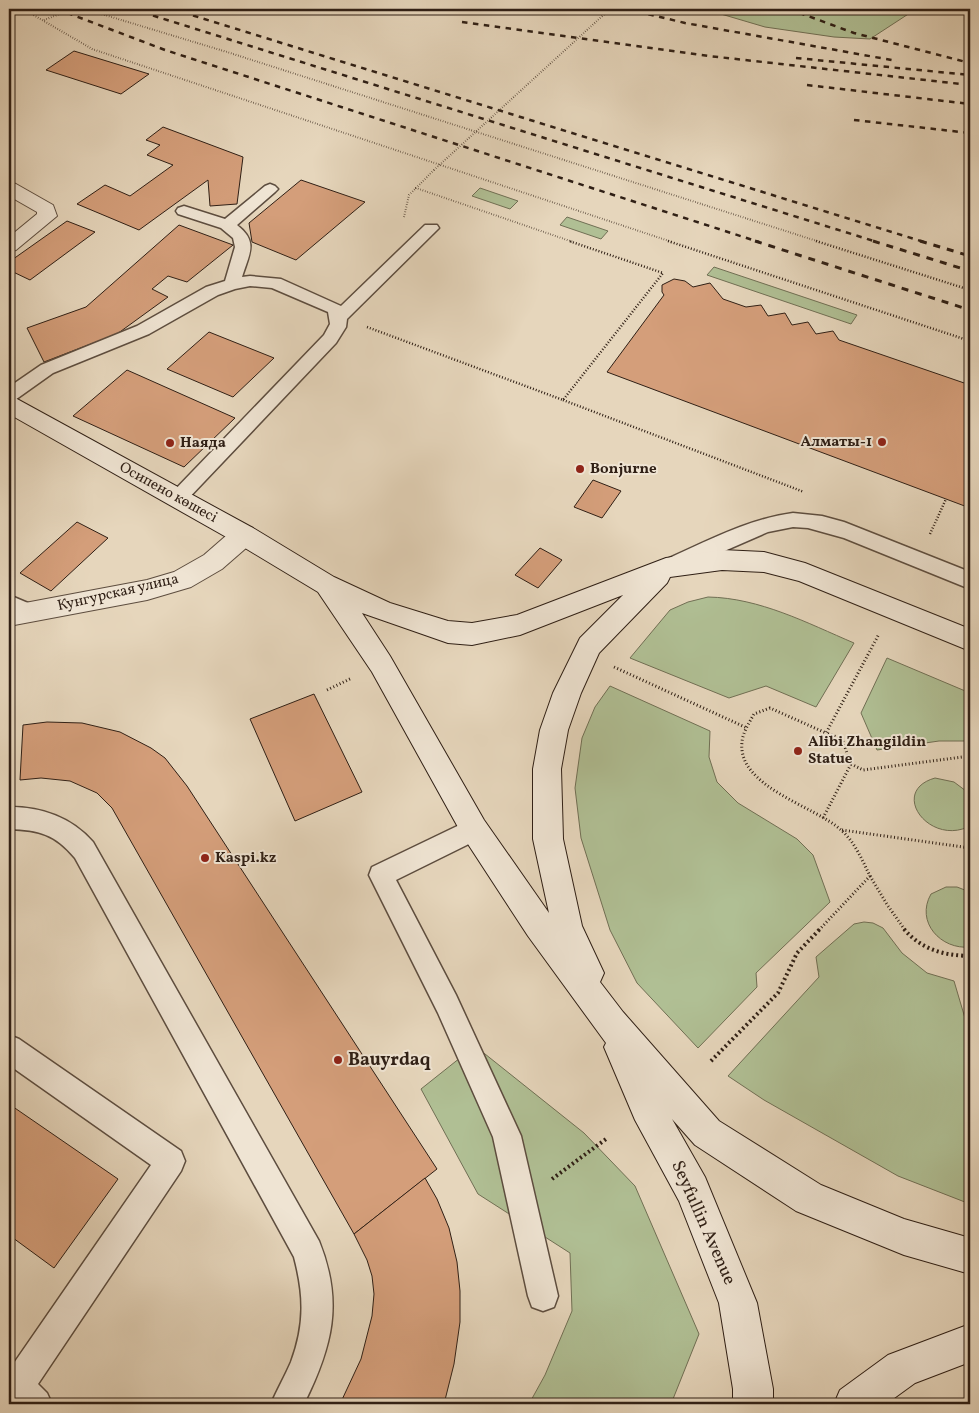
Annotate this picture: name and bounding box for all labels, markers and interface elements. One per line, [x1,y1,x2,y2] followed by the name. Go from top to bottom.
[801,432,872,453] place label: Алматы-1
[180,433,226,454] place label: Наяда
[876,436,888,448] marker: Алматы-1
[164,437,176,449] marker: Наяда
[115,457,221,529] street label: Осипено көшесі
[590,459,657,480] place label: Bonjurne
[574,463,586,475] marker: Bonjurne
[55,569,181,617] street label: Кунгурская улица
[808,732,926,770] place label: Alibi Zhangildin Statue
[792,745,804,757] marker: Alibi Zhangildin Statue
[215,848,277,869] place label: Kaspi.kz
[199,852,211,864] marker: Kaspi.kz
[348,1048,431,1073] place label: Bauyrdaq
[332,1054,344,1066] marker: Bauyrdaq
[664,1157,742,1289] street label: Seyfullin Avenue

